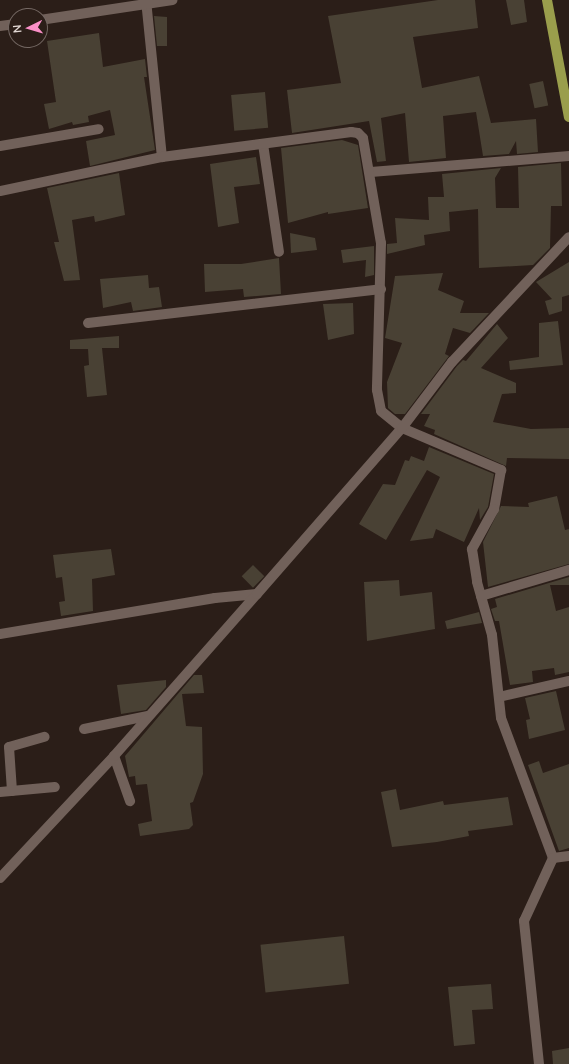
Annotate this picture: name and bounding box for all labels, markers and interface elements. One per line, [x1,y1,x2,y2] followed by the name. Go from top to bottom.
[8,8,48,48] north arrow
[10,24,23,34] text: N

